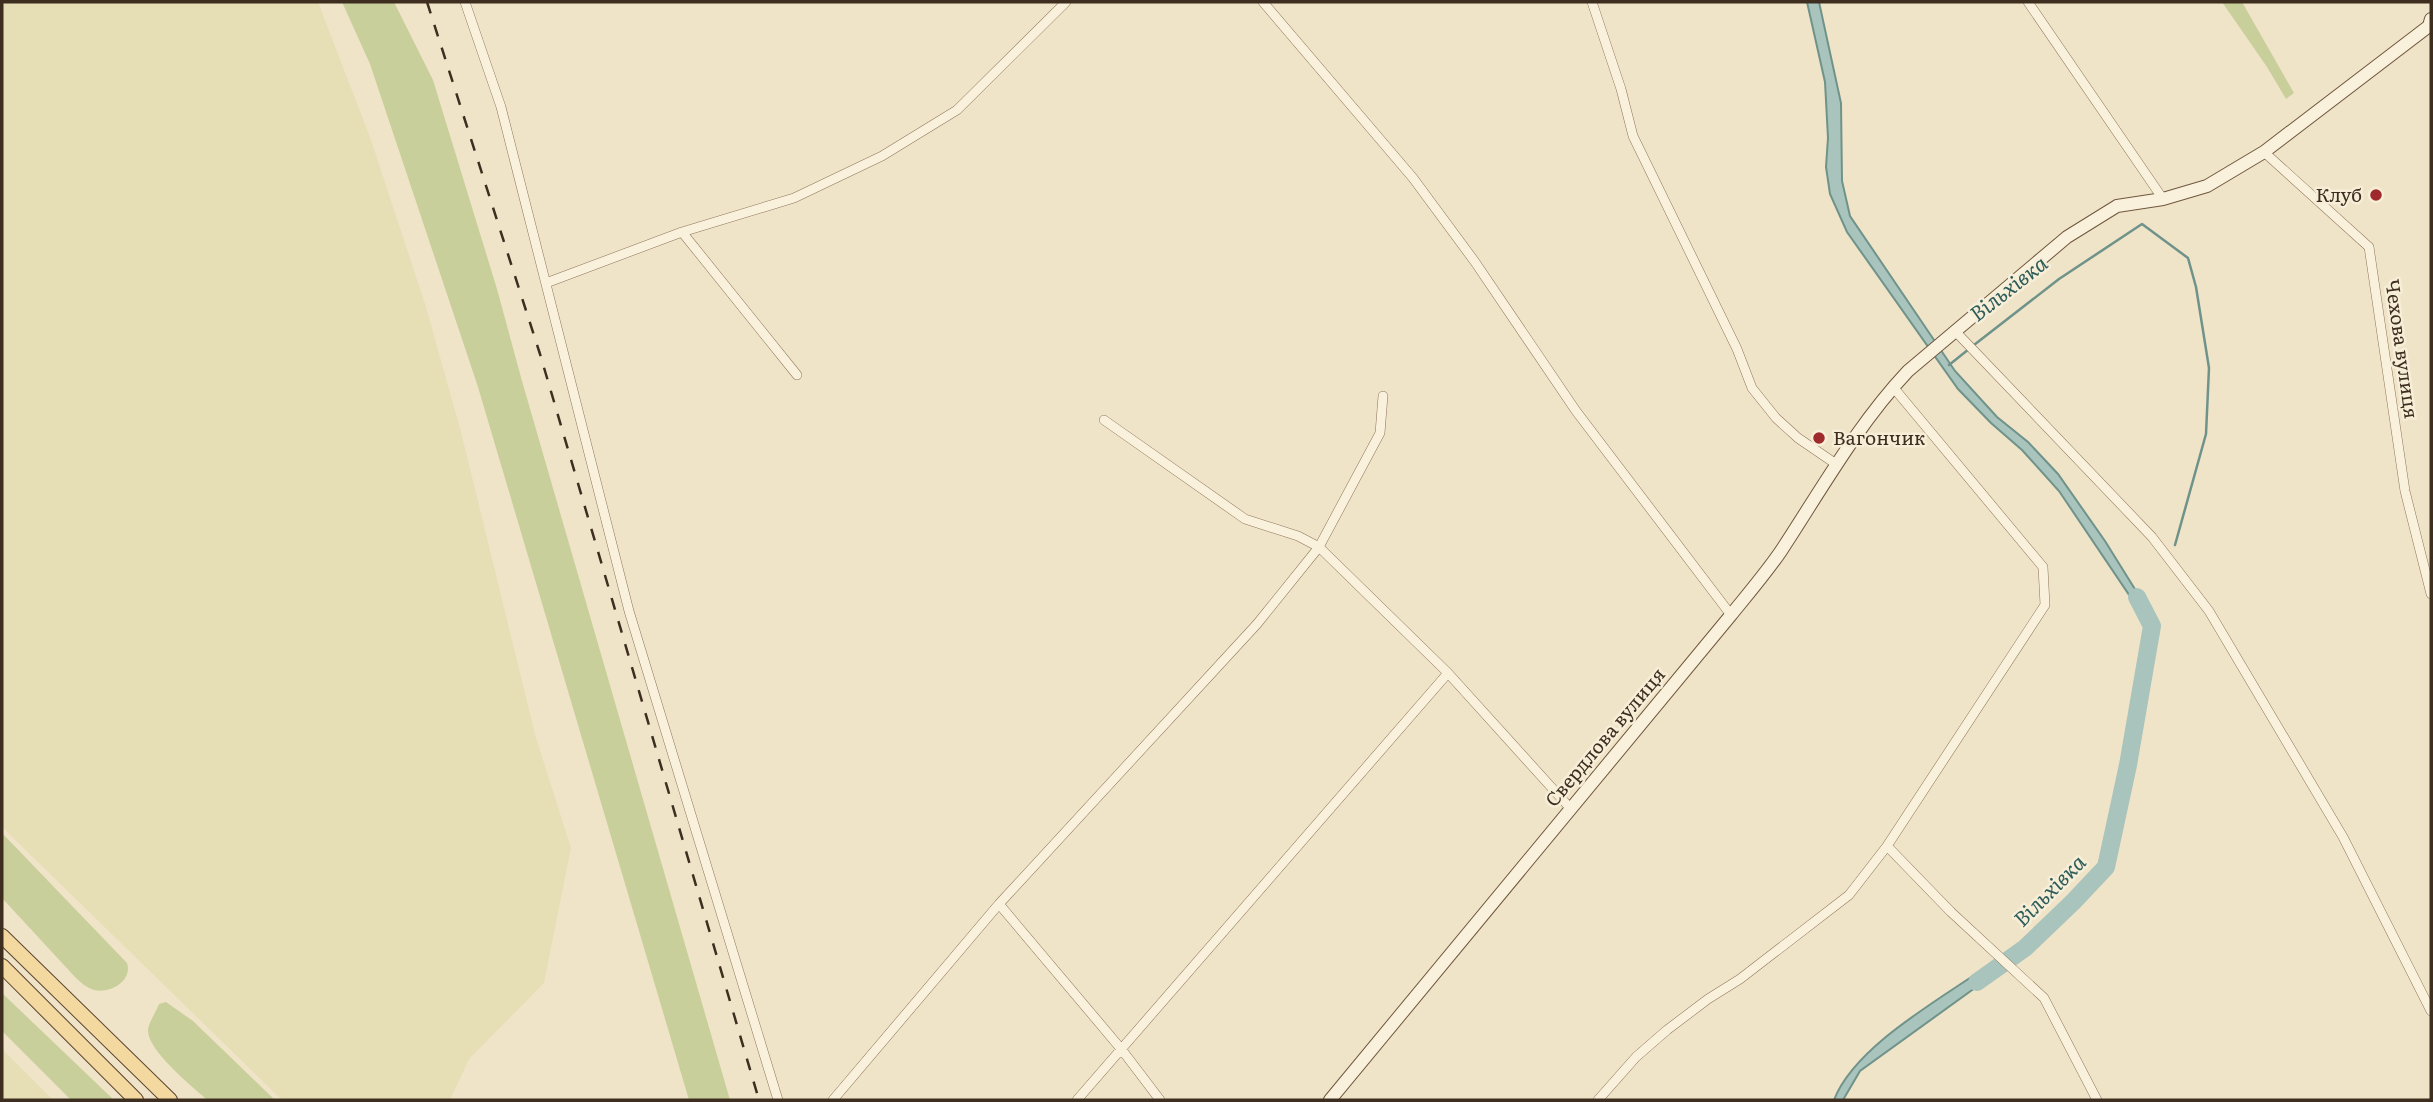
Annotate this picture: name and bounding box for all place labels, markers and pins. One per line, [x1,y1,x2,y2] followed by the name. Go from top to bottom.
[2316,180,2362,208] place label: Клуб
[2368,187,2384,203] marker: Клуб
[1833,423,1926,451] place label: Вагончик
[1811,430,1827,446] marker: Вагончик

